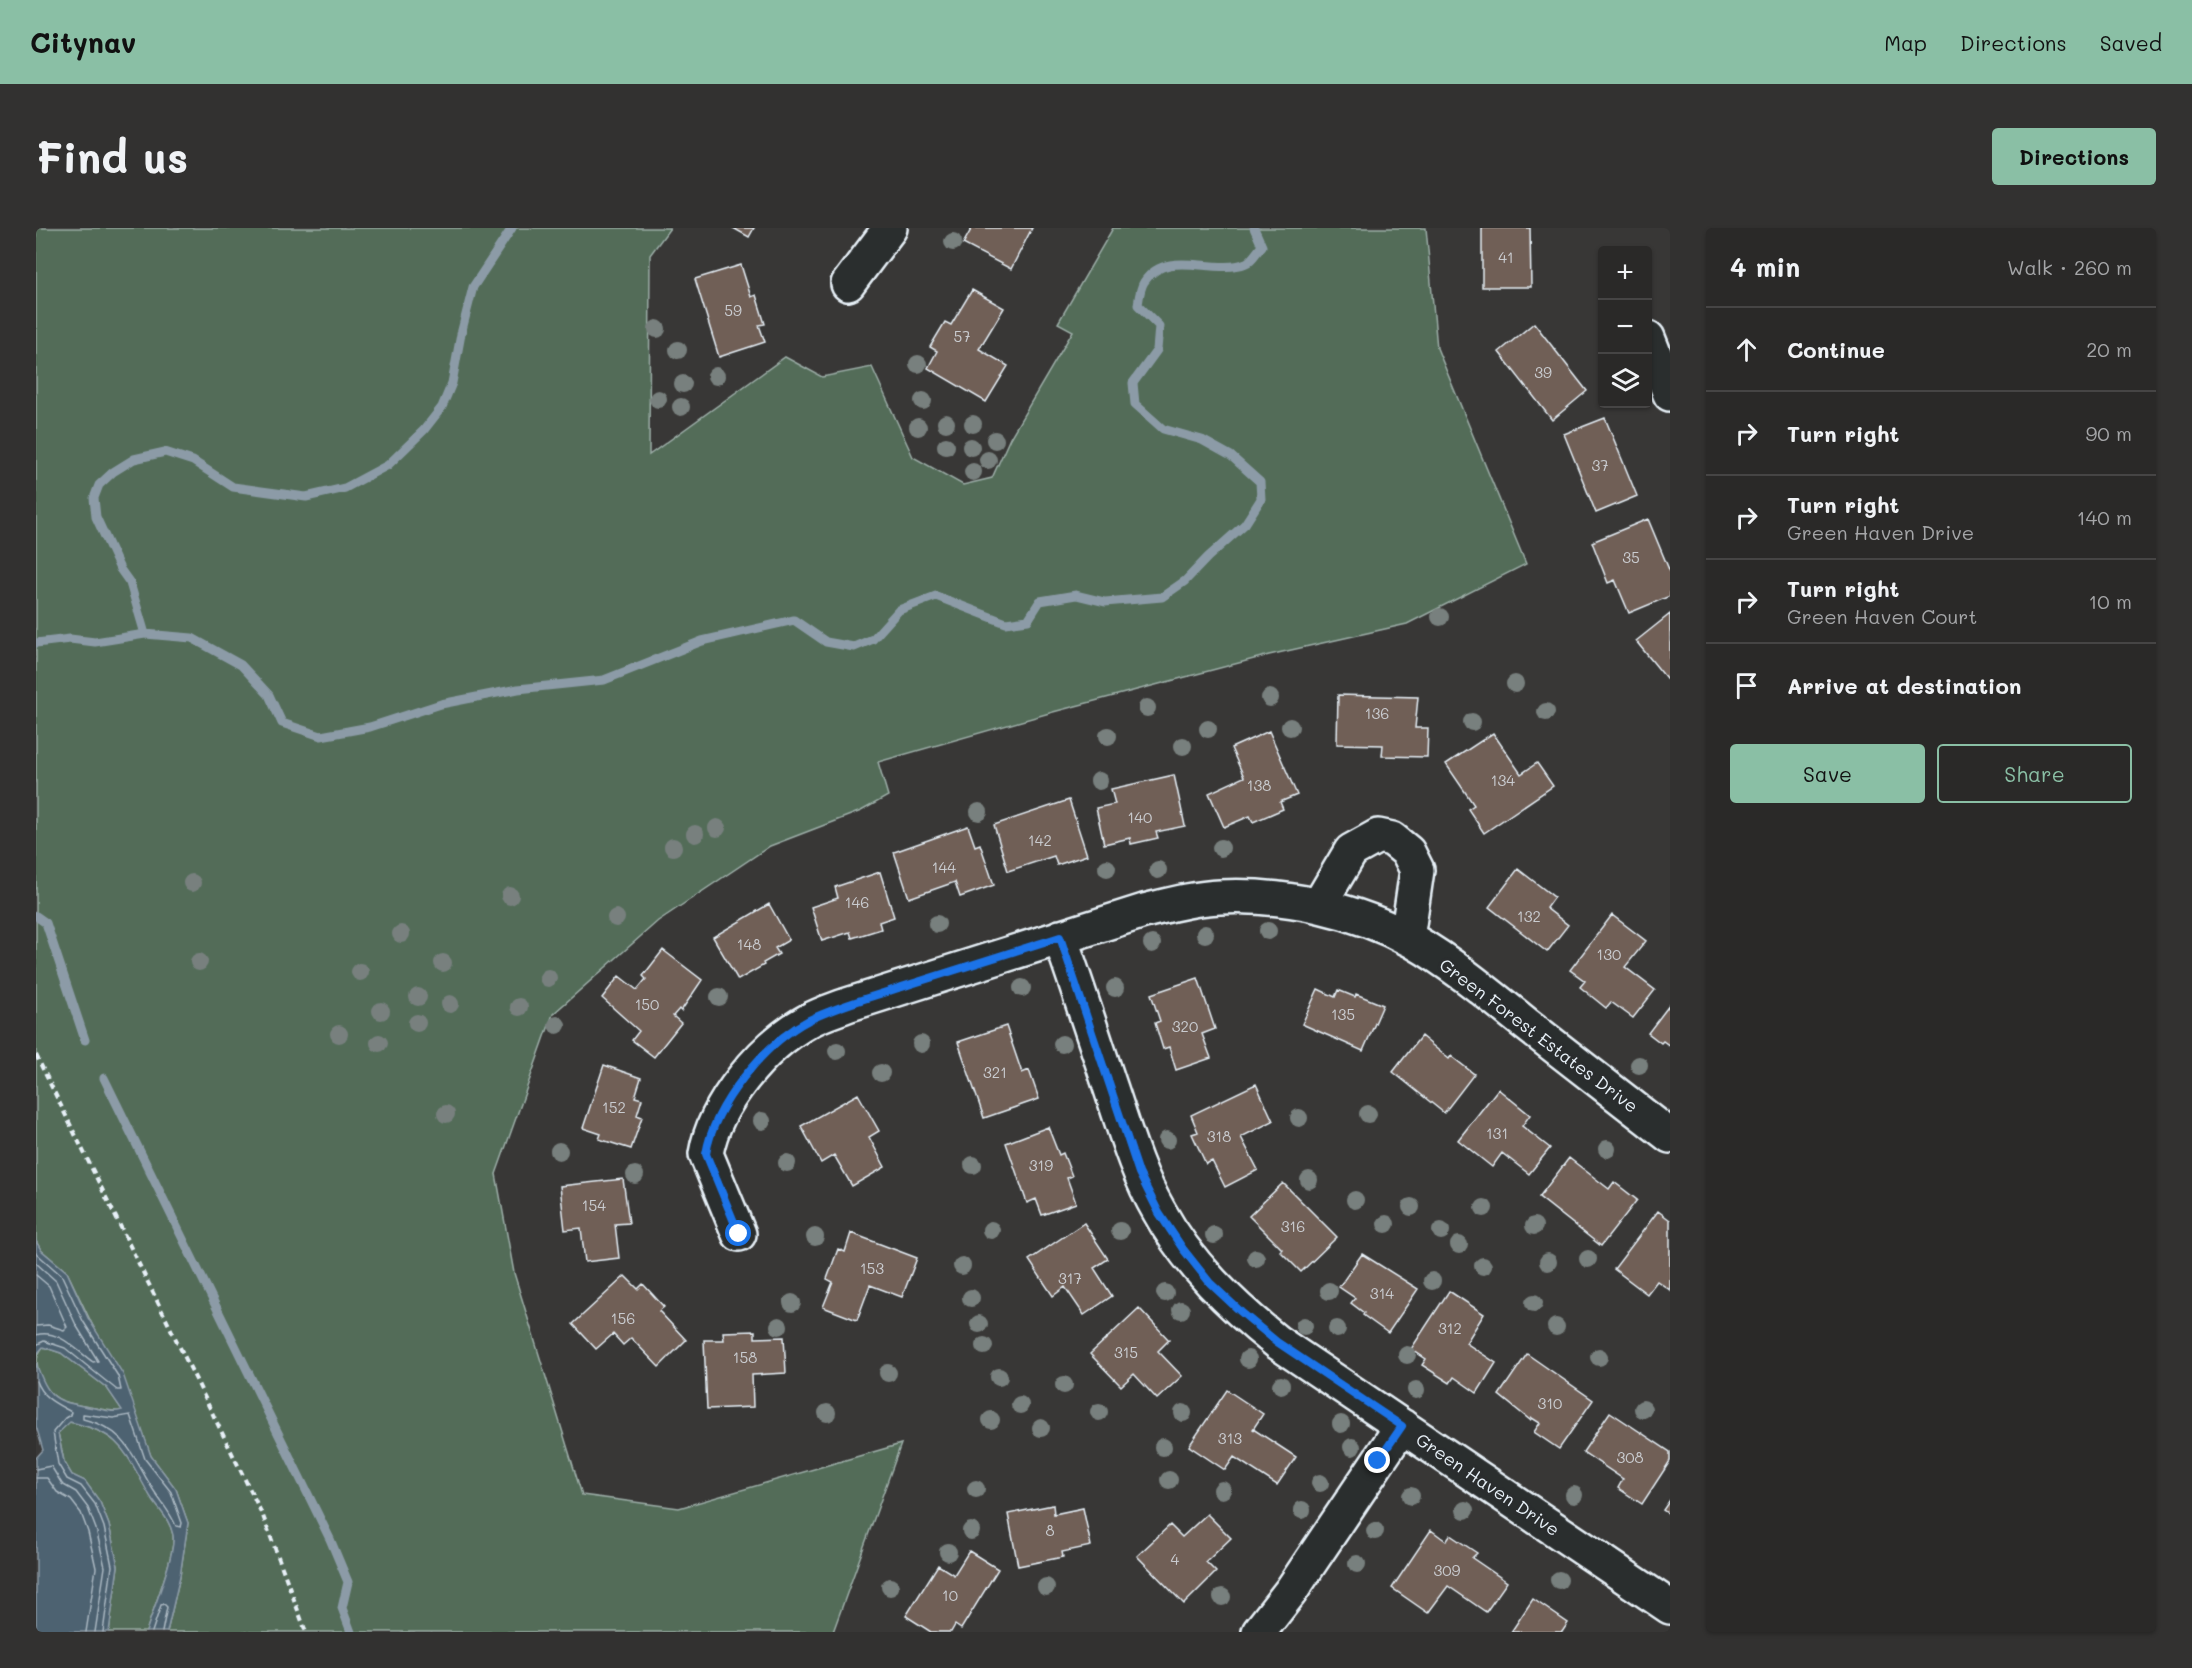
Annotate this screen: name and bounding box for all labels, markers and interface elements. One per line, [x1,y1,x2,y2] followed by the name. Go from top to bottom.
[30,24,136,60] text: Citynav
[1884,29,1927,56] text: Map
[1960,29,2067,56] text: Directions
[2100,29,2162,56] text: Saved
[1992,128,2156,185] button: Directions
[36,129,188,184] text: Find us
[1598,246,1652,408] map controls
[1598,246,1652,300] button: +
[1498,247,1514,267] house number: 41
[1730,250,1800,284] text: 4 min
[2007,254,2132,280] text: Walk · 260 m
[724,300,742,320] house number: 59
[1598,300,1652,354] button: −
[953,326,971,346] house number: 57
[1730,333,1763,366] icon: ahead
[1787,335,1885,364] text: Continue
[2086,336,2132,362] text: 20 m
[1598,354,1652,408] button: layers
[1534,362,1552,382] house number: 39
[1730,417,1763,450] icon: right
[1787,419,1899,448] text: Turn right
[2086,420,2132,446] text: 90 m
[1591,455,1609,475] house number: 37
[1787,490,1899,519] text: Turn right
[1730,501,1763,534] icon: right
[2077,504,2132,530] text: 140 m
[1787,519,1974,545] text: Green Haven Drive
[1622,547,1640,567] house number: 35
[1787,574,1899,603] text: Turn right
[1730,585,1763,618] icon: right
[2088,588,2132,614] text: 10 m
[1787,603,1977,629] text: Green Haven Court
[1730,669,1763,702] icon: arrive
[1787,671,2022,700] text: Arrive at destination
[1365,703,1389,723] house number: 136
[1730,744,1925,803] button: Save
[1937,744,2132,803] button: Share
[1491,770,1515,790] house number: 134
[1247,775,1271,795] house number: 138
[1128,807,1152,827] house number: 140
[1028,830,1052,850] house number: 142
[932,857,956,877] house number: 144
[845,892,869,912] house number: 146
[1517,906,1541,926] house number: 132
[737,934,761,954] house number: 148
[1597,944,1621,964] house number: 130
[1435,952,1643,1118] street label: Green Forest Estates Drive
[635,994,659,1014] house number: 150
[1331,1004,1355,1024] house number: 135
[1172,1016,1198,1036] house number: 320
[983,1062,1007,1082] house number: 321
[602,1097,626,1117] house number: 152
[1486,1123,1508,1143] house number: 131
[1207,1126,1231,1146] house number: 318
[1029,1155,1053,1175] house number: 319
[582,1195,606,1215] house number: 154
[1281,1216,1305,1236] house number: 316
[725,1220,751,1246] route start
[860,1258,884,1278] house number: 153
[1058,1268,1082,1288] house number: 317
[1370,1283,1394,1303] house number: 314
[611,1308,635,1328] house number: 156
[1438,1318,1462,1338] house number: 312
[1114,1342,1138,1362] house number: 315
[733,1347,757,1367] house number: 158
[1538,1393,1562,1413] house number: 310
[1411,1427,1565,1541] street label: Green Haven Drive
[1218,1428,1242,1448] house number: 313
[1364,1447,1390,1473] route end
[1616,1447,1644,1467] house number: 308
[1045,1520,1055,1540] house number: 8
[1171,1549,1180,1569] house number: 4
[1434,1560,1461,1580] house number: 309
[942,1585,958,1605] house number: 10

